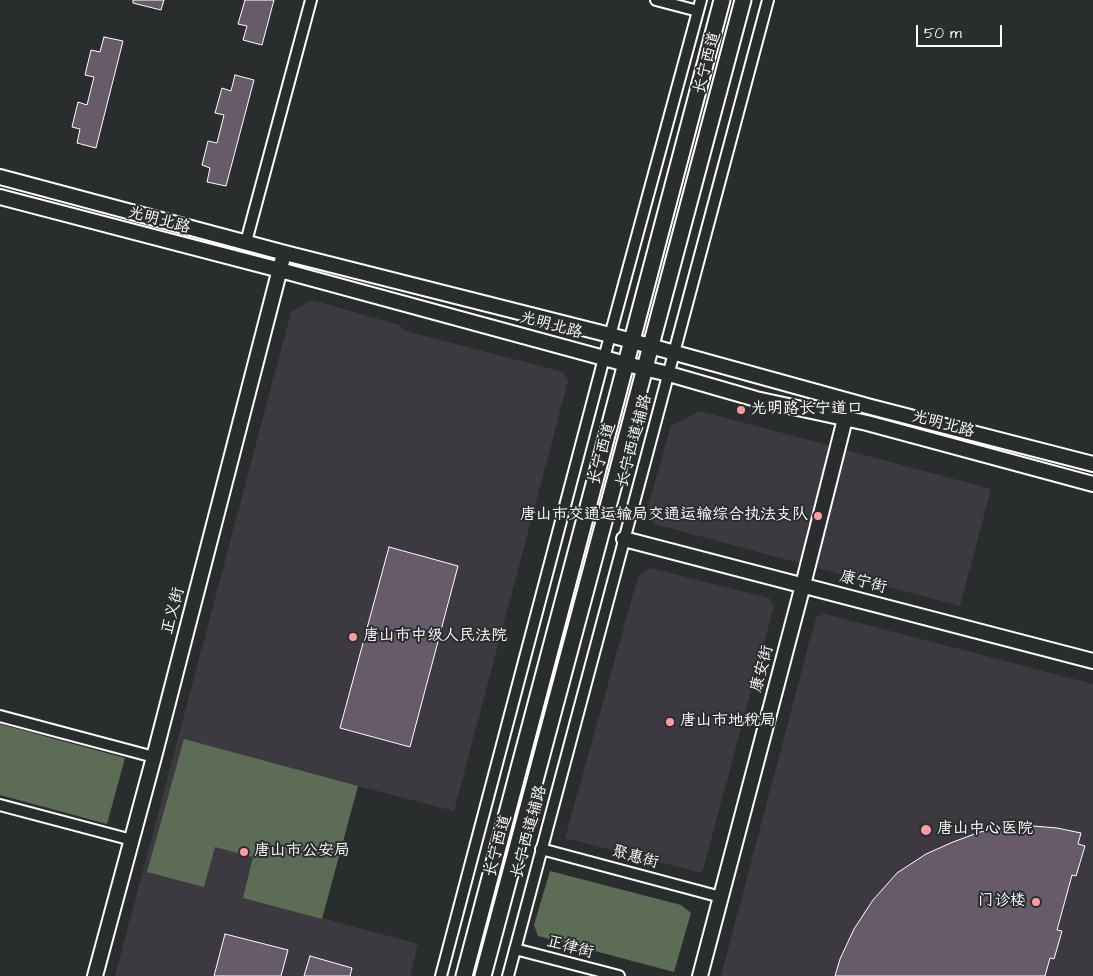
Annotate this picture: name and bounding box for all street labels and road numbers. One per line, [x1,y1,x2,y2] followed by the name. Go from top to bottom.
[690,30,726,96] street label: 长宁西道
[126,203,192,239] street label: 光明北路
[518,308,584,344] street label: 光明北路
[613,392,657,490] street label: 长宁西道辅路
[910,407,976,443] street label: 光明北路
[585,421,621,487] street label: 长宁西道
[837,568,889,598] street label: 康宁街
[159,585,189,637] street label: 正义街
[748,643,778,695] street label: 康安街
[508,783,552,881] street label: 长宁西道辅路
[481,813,517,879] street label: 长宁西道
[609,843,661,873] street label: 聚惠街
[544,933,596,963] street label: 正律街

